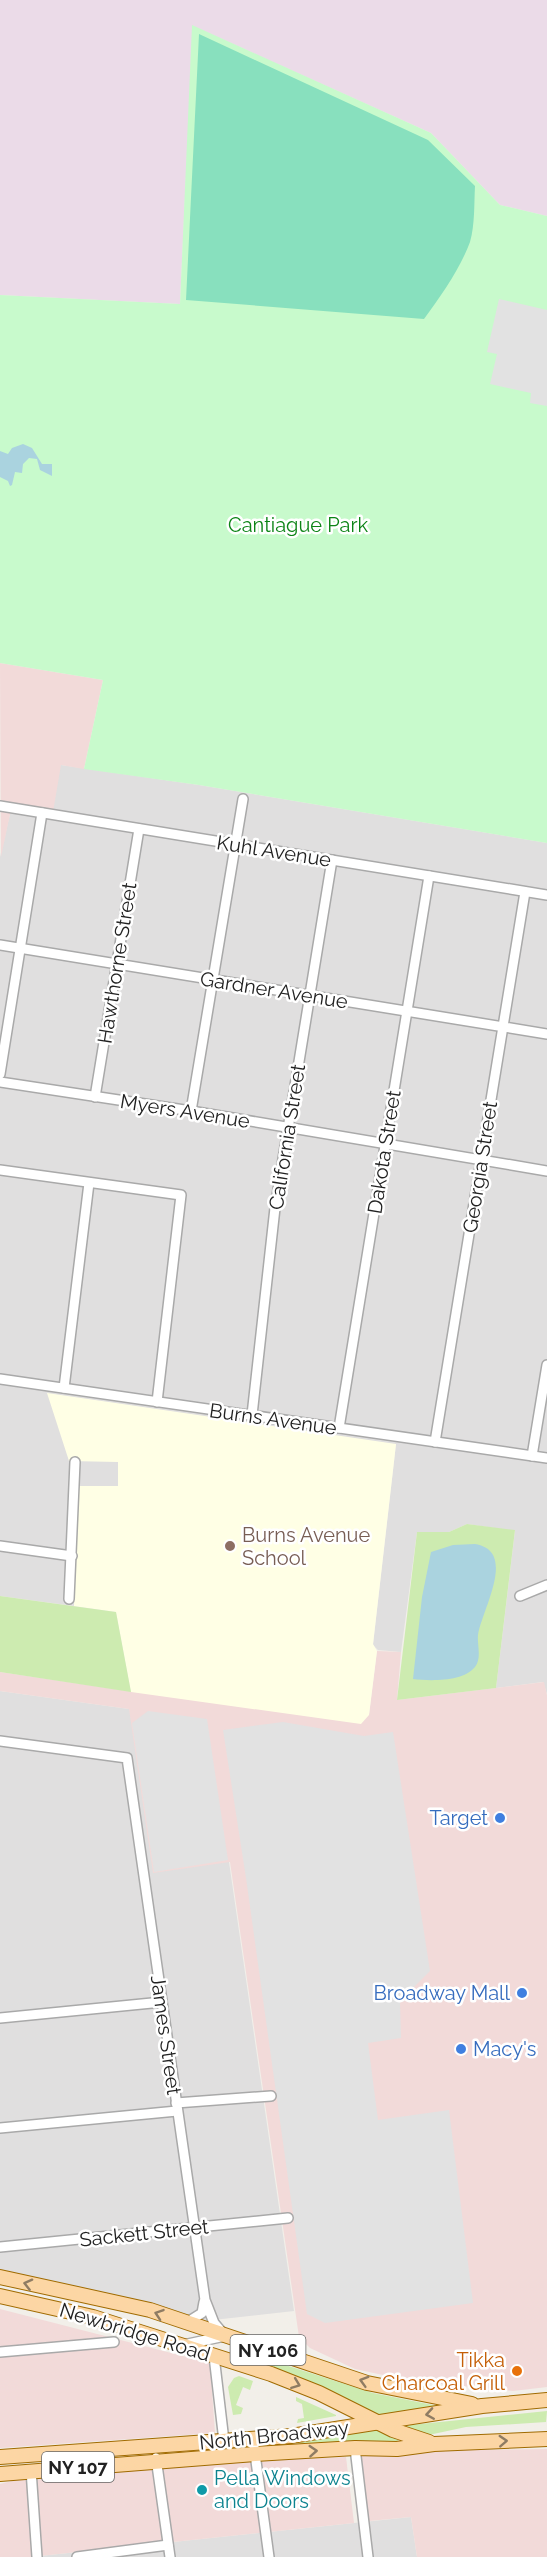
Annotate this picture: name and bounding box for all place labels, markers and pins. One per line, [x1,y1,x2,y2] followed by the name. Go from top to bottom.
[242,1523,370,1570] place label: Burns Avenue School
[223,1539,237,1553] marker: Burns Avenue School
[430,1806,488,1830] place label: Target
[493,1811,507,1825] marker: Target
[374,1981,511,2005] place label: Broadway Mall
[515,1986,529,2000] marker: Broadway Mall
[473,2037,536,2061] place label: Macy's
[454,2042,468,2056] marker: Macy's
[382,2348,506,2395] place label: Tikka Charcoal Grill
[510,2364,524,2378] marker: Tikka Charcoal Grill
[214,2466,351,2513] place label: Pella Windows and Doors
[195,2483,209,2497] marker: Pella Windows and Doors

